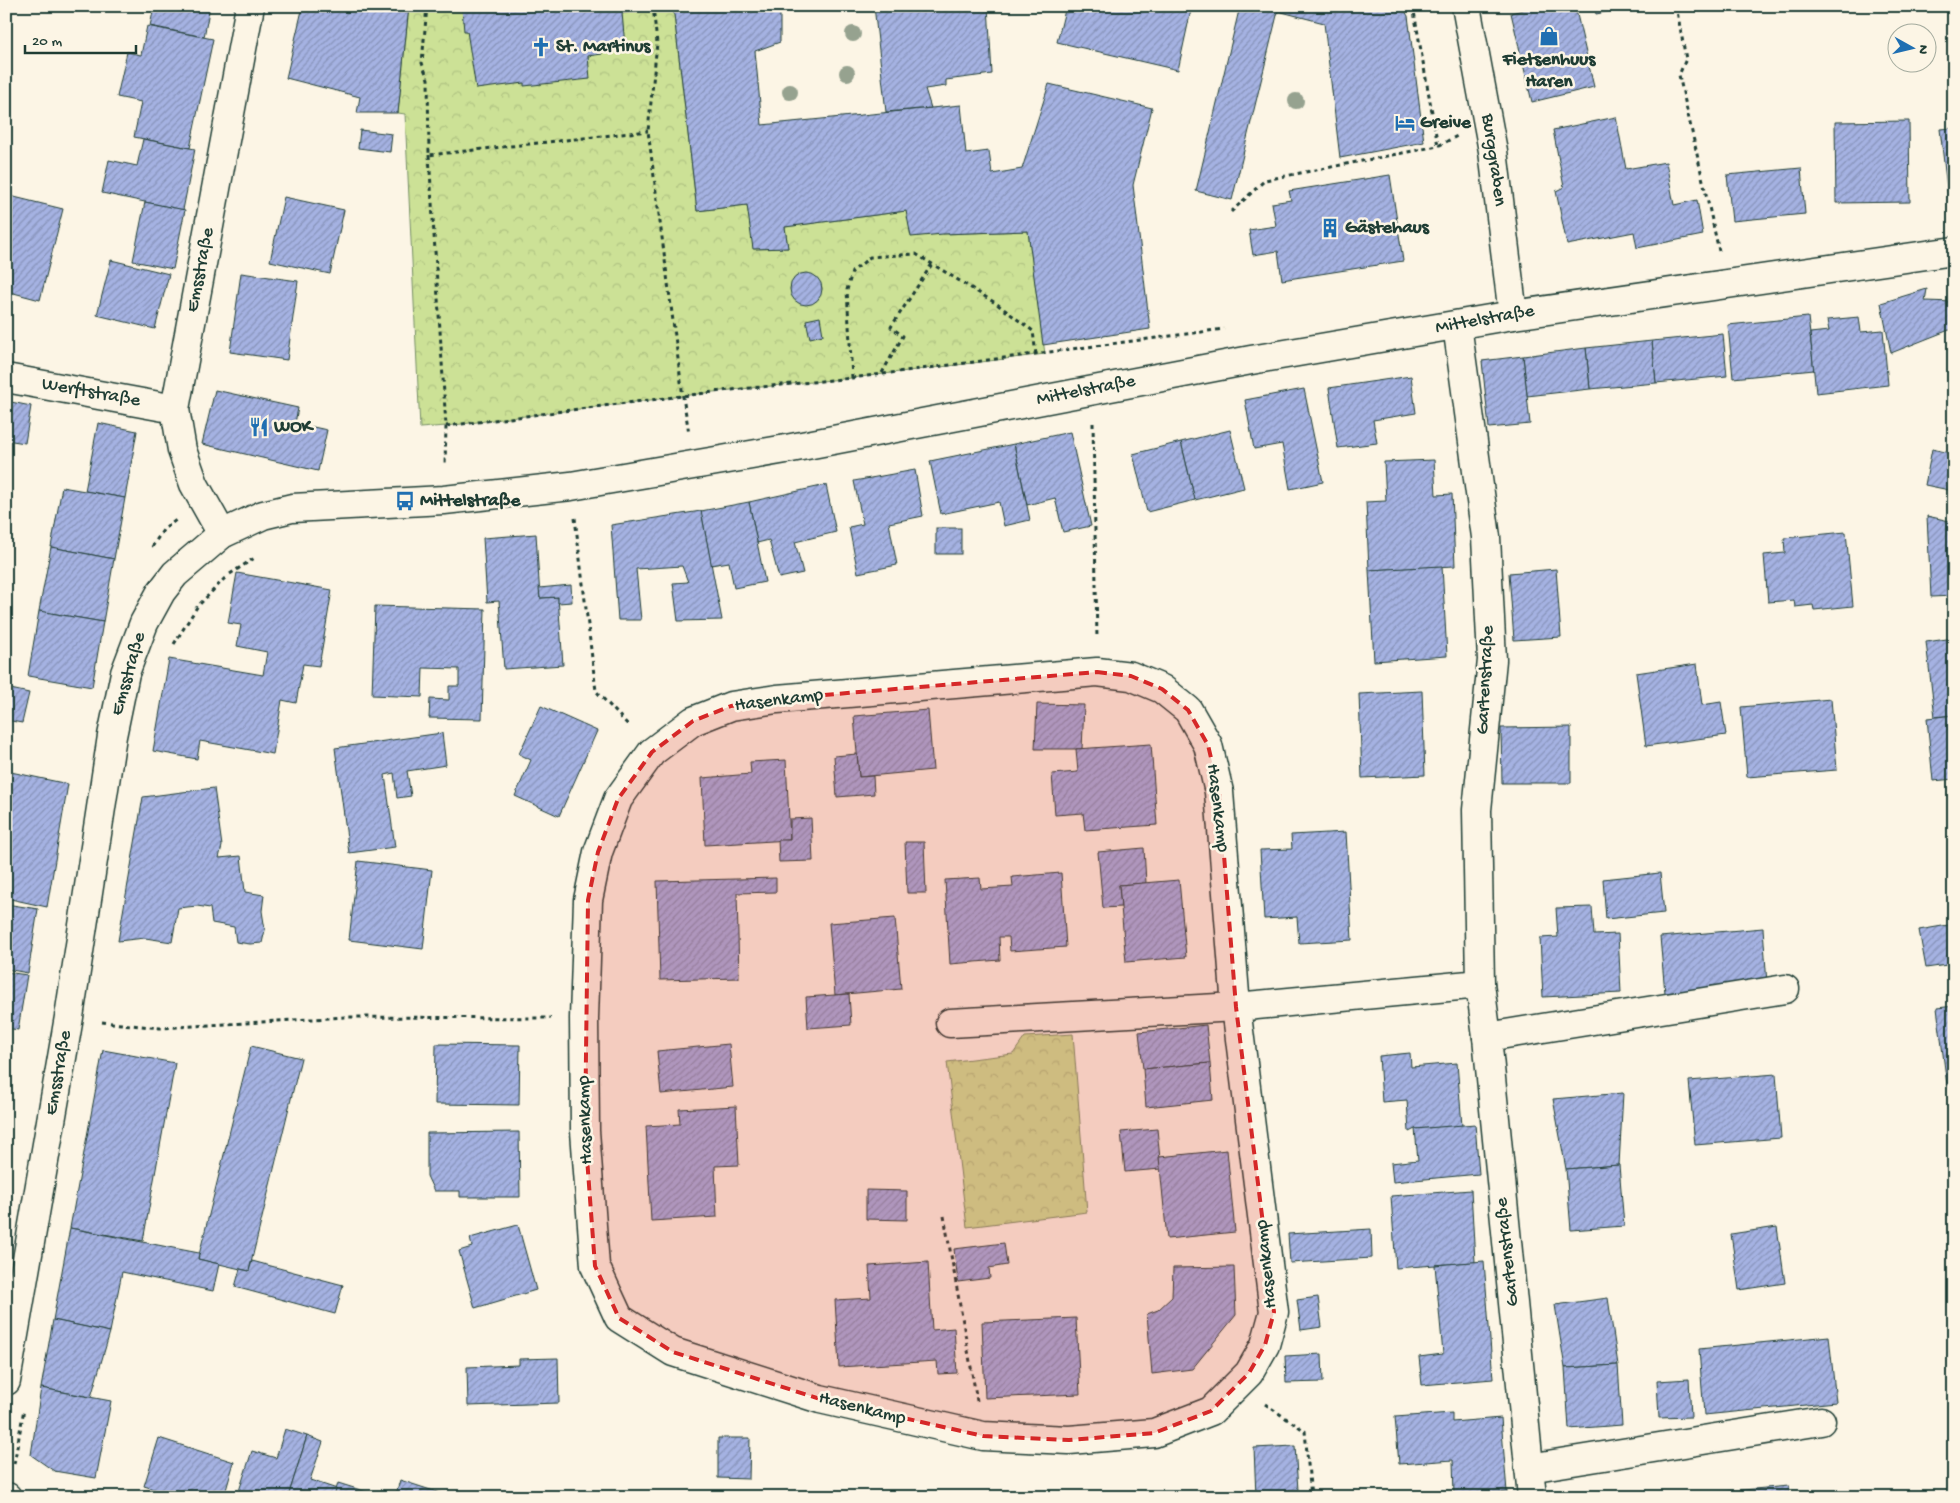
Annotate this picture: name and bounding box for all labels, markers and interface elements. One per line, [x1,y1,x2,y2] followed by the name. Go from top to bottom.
[25,22,136,54] scale bar
[1888,22,1938,72] north arrow
[1538,25,1560,47] shop icon: Fietsenhuus Haren
[32,33,62,51] text: 20 m
[530,36,552,58] church icon: St. Martinus
[556,36,651,59] place label: St. Martinus
[1913,44,1931,55] text: N
[1502,49,1596,94] place label: Fietsenhuus Haren
[1475,111,1511,208] street label: Burggraben
[1394,112,1416,134] hotel icon: Greive
[1420,112,1472,135] place label: Greive
[1319,217,1341,239] building icon: Gästehaus
[1345,217,1430,240] place label: Gästehaus
[182,226,221,314] street label: Emsstraße
[1434,300,1537,340] street label: Mittelstraße
[1035,370,1138,412] street label: Mittelstraße
[40,373,142,413] street label: Werftstraße
[248,416,270,438] restaurant icon: WOK
[273,416,315,439] place label: WOK
[394,490,416,512] bus stop icon: Mittelstraße
[420,490,521,513] place label: Mittelstraße
[1472,625,1500,735] street label: Gartenstraße
[106,629,152,718] street label: Emsstraße
[733,684,825,718] street label: Hasenkamp
[1200,762,1234,854] street label: Hasenkamp
[40,1029,78,1117] street label: Emsstraße
[573,1074,599,1165] street label: Hasenkamp
[1491,1196,1525,1308] street label: Gartenstraße
[1251,1218,1283,1310] street label: Hasenkamp
[816,1387,909,1431] street label: Hasenkamp

